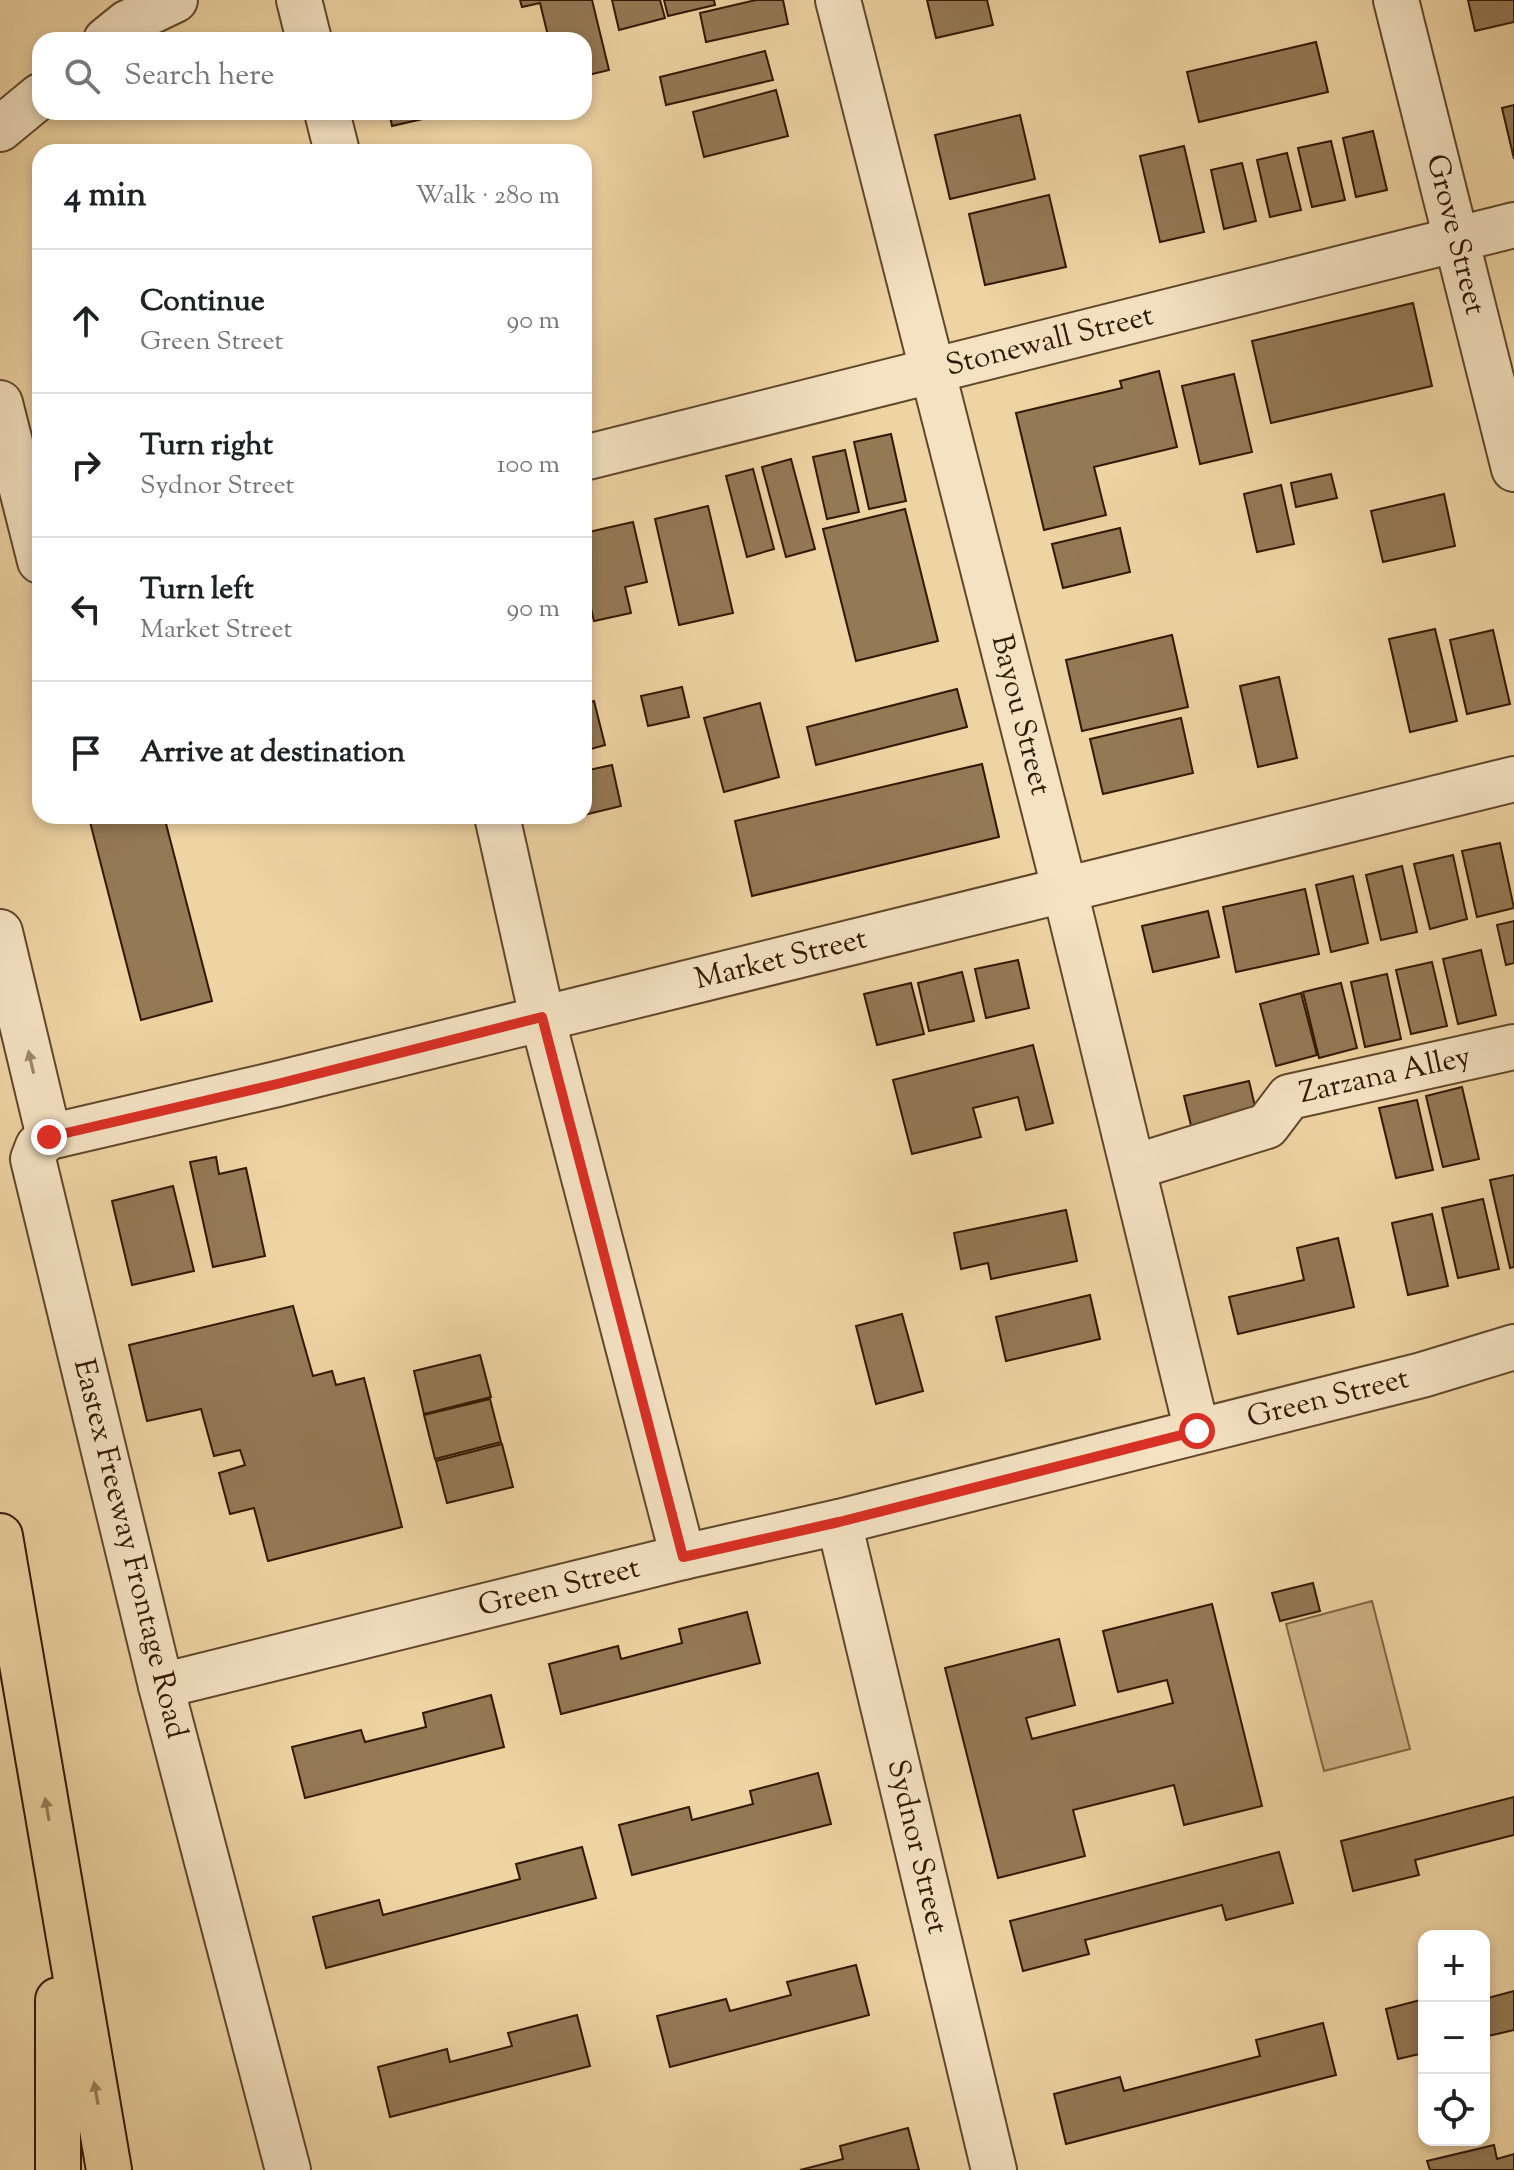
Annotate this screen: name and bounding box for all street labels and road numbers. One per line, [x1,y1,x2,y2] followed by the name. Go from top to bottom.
[1414,150,1496,319] street label: Grove Street
[941,295,1158,388] street label: Stonewall Street
[979,630,1061,800] street label: Bayou Street
[690,918,872,1002] street label: Market Street
[1295,1036,1475,1116] street label: Zarzana Alley
[61,1355,197,1743] street label: Eastex Freeway Frontage Road
[1243,1358,1414,1440] street label: Green Street
[474,1547,644,1628] street label: Green Street
[875,1755,958,1939] street label: Sydnor Street

